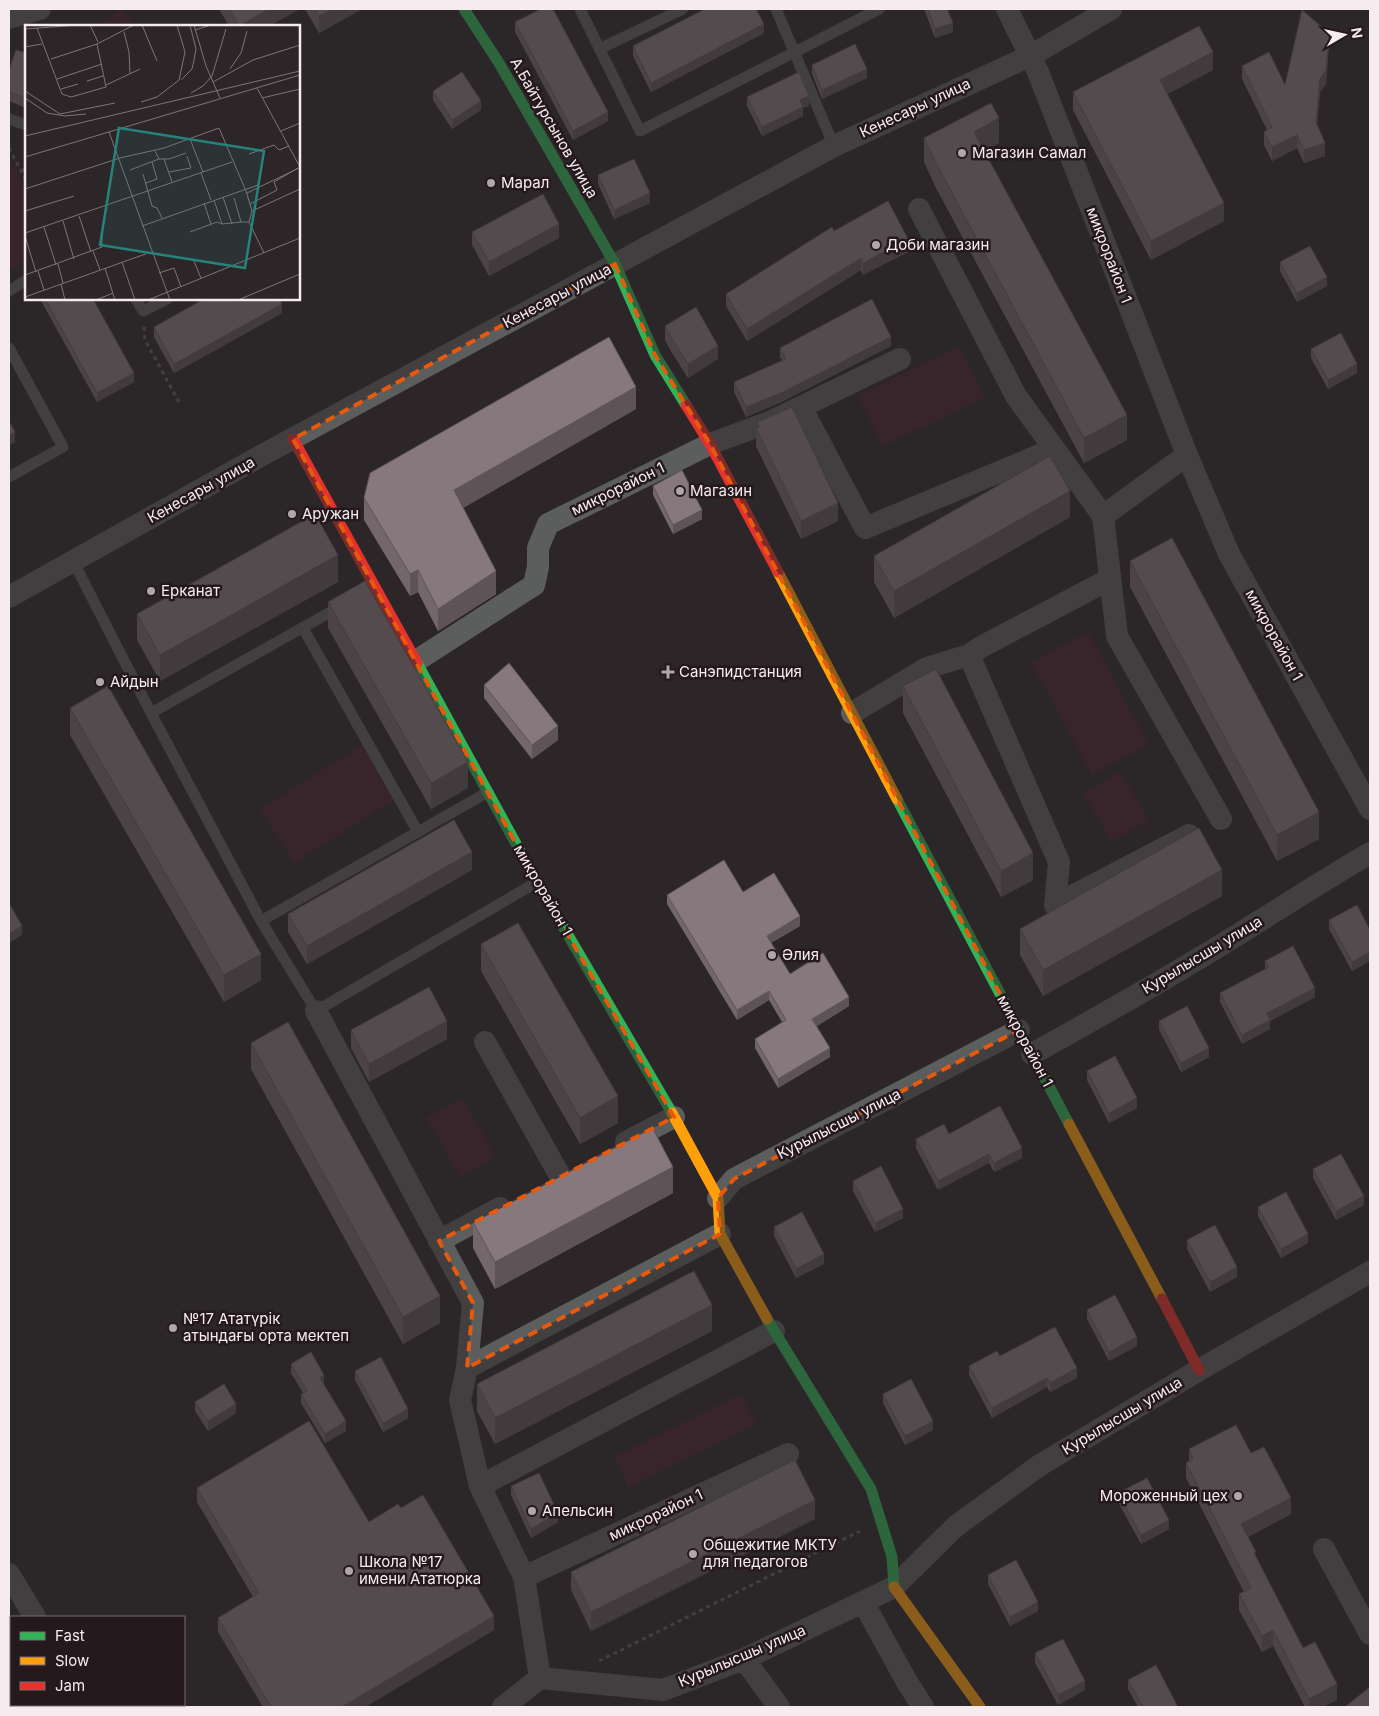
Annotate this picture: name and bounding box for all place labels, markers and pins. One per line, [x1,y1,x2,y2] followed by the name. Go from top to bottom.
[972,143,1086,162] place label: Магазин Самал
[956,147,968,159] marker: Магазин Самал
[501,173,549,192] place label: Марал
[485,177,497,189] marker: Марал
[886,235,989,254] place label: Доби магазин
[870,239,882,251] marker: Доби магазин
[690,481,752,500] place label: Магазин
[674,485,686,497] marker: Магазин
[302,504,359,523] place label: Аружан
[286,508,298,520] marker: Аружан
[161,581,220,600] place label: Ерканат
[145,585,157,597] marker: Ерканат
[679,662,802,681] place label: Санэпидстанция
[661,665,675,679] marker: Санэпидстанция
[110,672,159,691] place label: Айдын
[94,676,106,688] marker: Айдын
[782,945,819,964] place label: Әлия
[766,949,778,961] marker: Әлия
[183,1309,349,1345] place label: №17 Ататүрік атындағы орта мектеп
[167,1322,179,1334] marker: №17 Ататүрік атындағы орта мектеп
[1100,1486,1228,1505] place label: Мороженный цех
[1232,1490,1244,1502] marker: Мороженный цех
[542,1501,613,1520] place label: Апельсин
[526,1505,538,1517] marker: Апельсин
[703,1535,838,1571] place label: Общежитие МКТУ для педагогов
[687,1548,699,1560] marker: Общежитие МКТУ для педагогов
[359,1552,481,1588] place label: Школа №17 имени Ататюрка
[343,1565,355,1577] marker: Школа №17 имени Ататюрка

